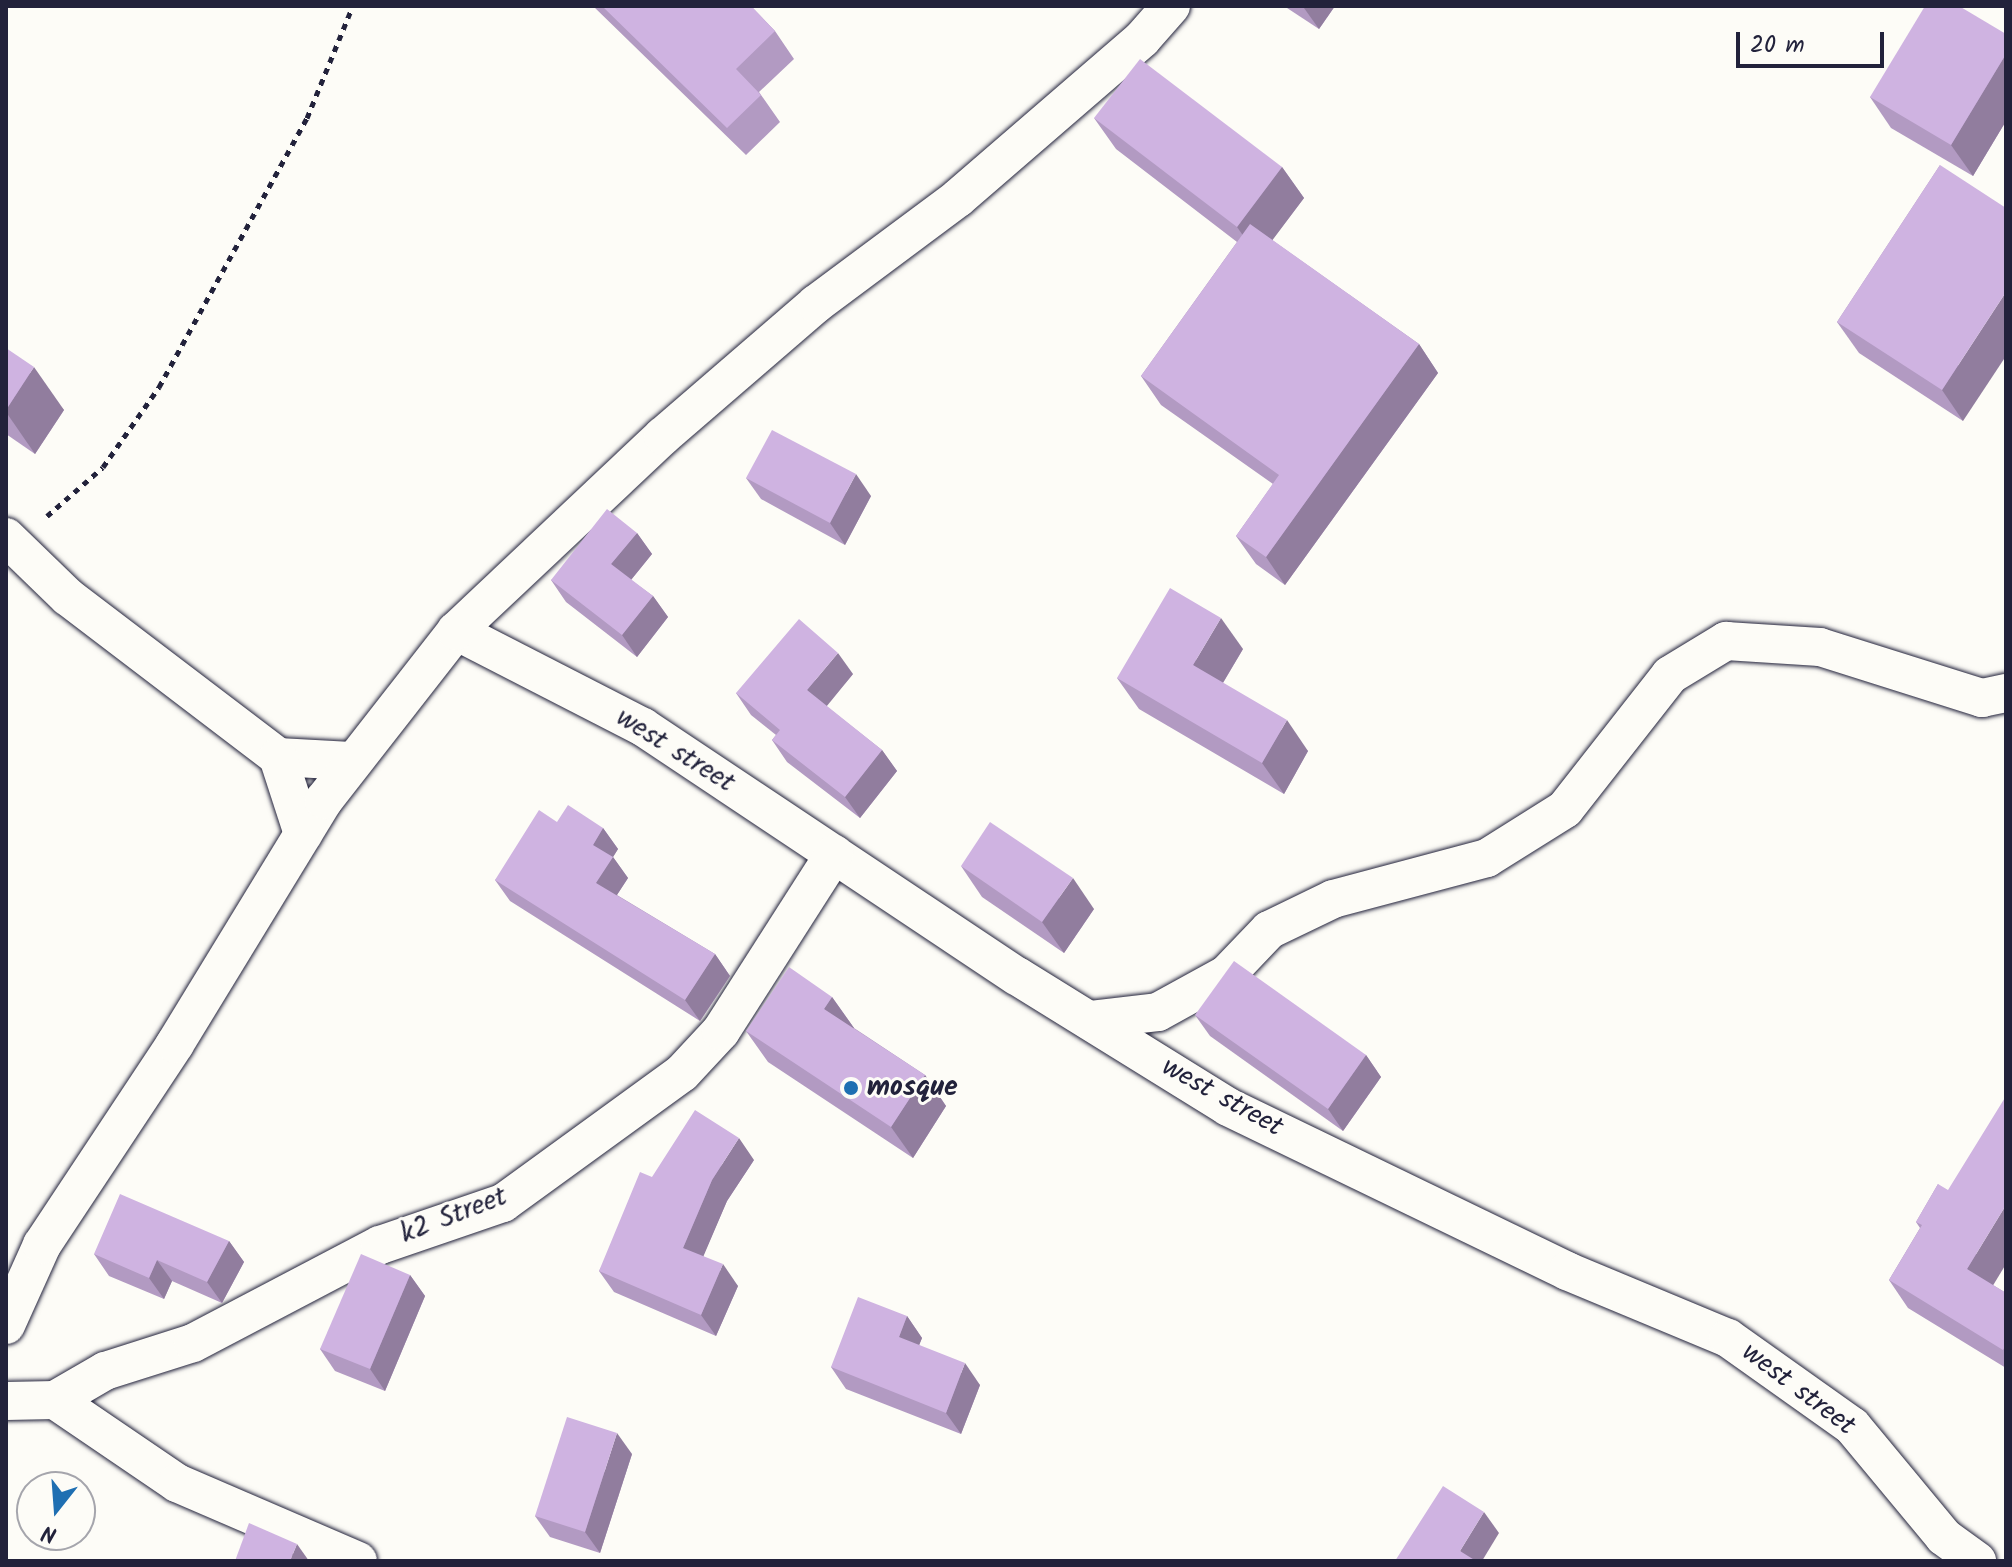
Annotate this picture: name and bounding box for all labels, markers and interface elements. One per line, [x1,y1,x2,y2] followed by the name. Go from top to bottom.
[1740,16,1888,66] scale bar
[1750,26,1805,65] text: 20 m
[609,701,741,801] street label: west street
[1155,1051,1289,1145] street label: west street
[867,1071,958,1105] place label: mosque
[842,1079,860,1097] marker: mosque
[396,1180,512,1252] street label: k2 Street
[1735,1336,1861,1444] street label: west street
[16,1471,96,1551] north arrow
[38,1514,61,1551] text: N

